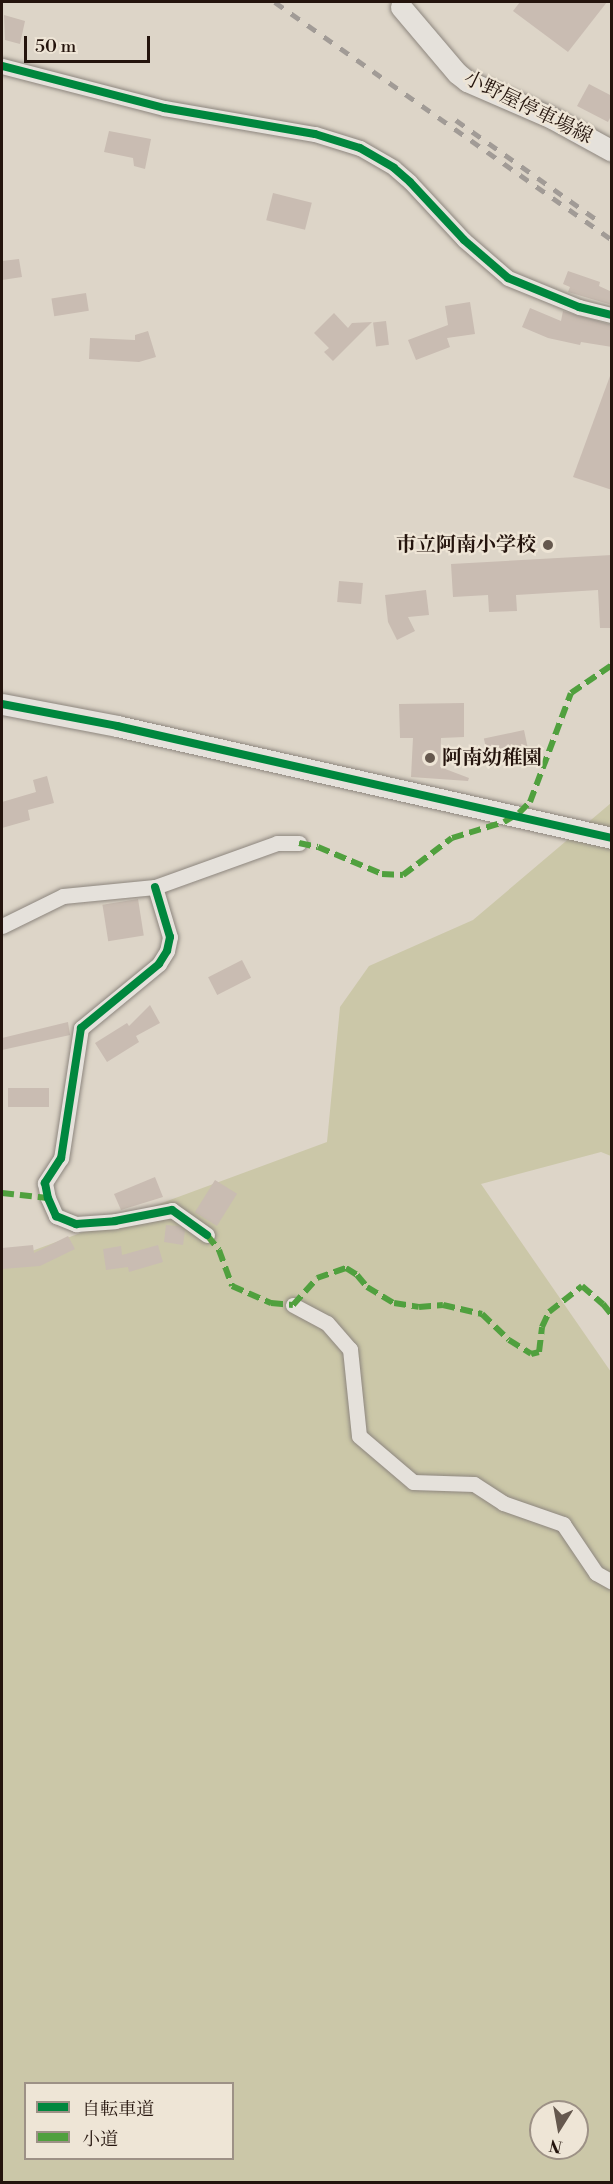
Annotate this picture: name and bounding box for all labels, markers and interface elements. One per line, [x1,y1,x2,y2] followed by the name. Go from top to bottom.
[27,24,153,62] scale bar
[35,35,76,58] text: 50 m
[460,67,596,149] street label: 小野屋停車場線
[396,533,536,557] place label: 市立阿南小学校
[541,538,555,552] marker: 市立阿南小学校
[442,746,542,770] place label: 阿南幼稚園
[423,751,437,765] marker: 阿南幼稚園
[24,2082,234,2160] legend
[82,2098,154,2121] text: 自転車道
[529,2100,589,2160] north arrow
[82,2128,118,2151] text: 小道
[548,2135,564,2157] text: N

